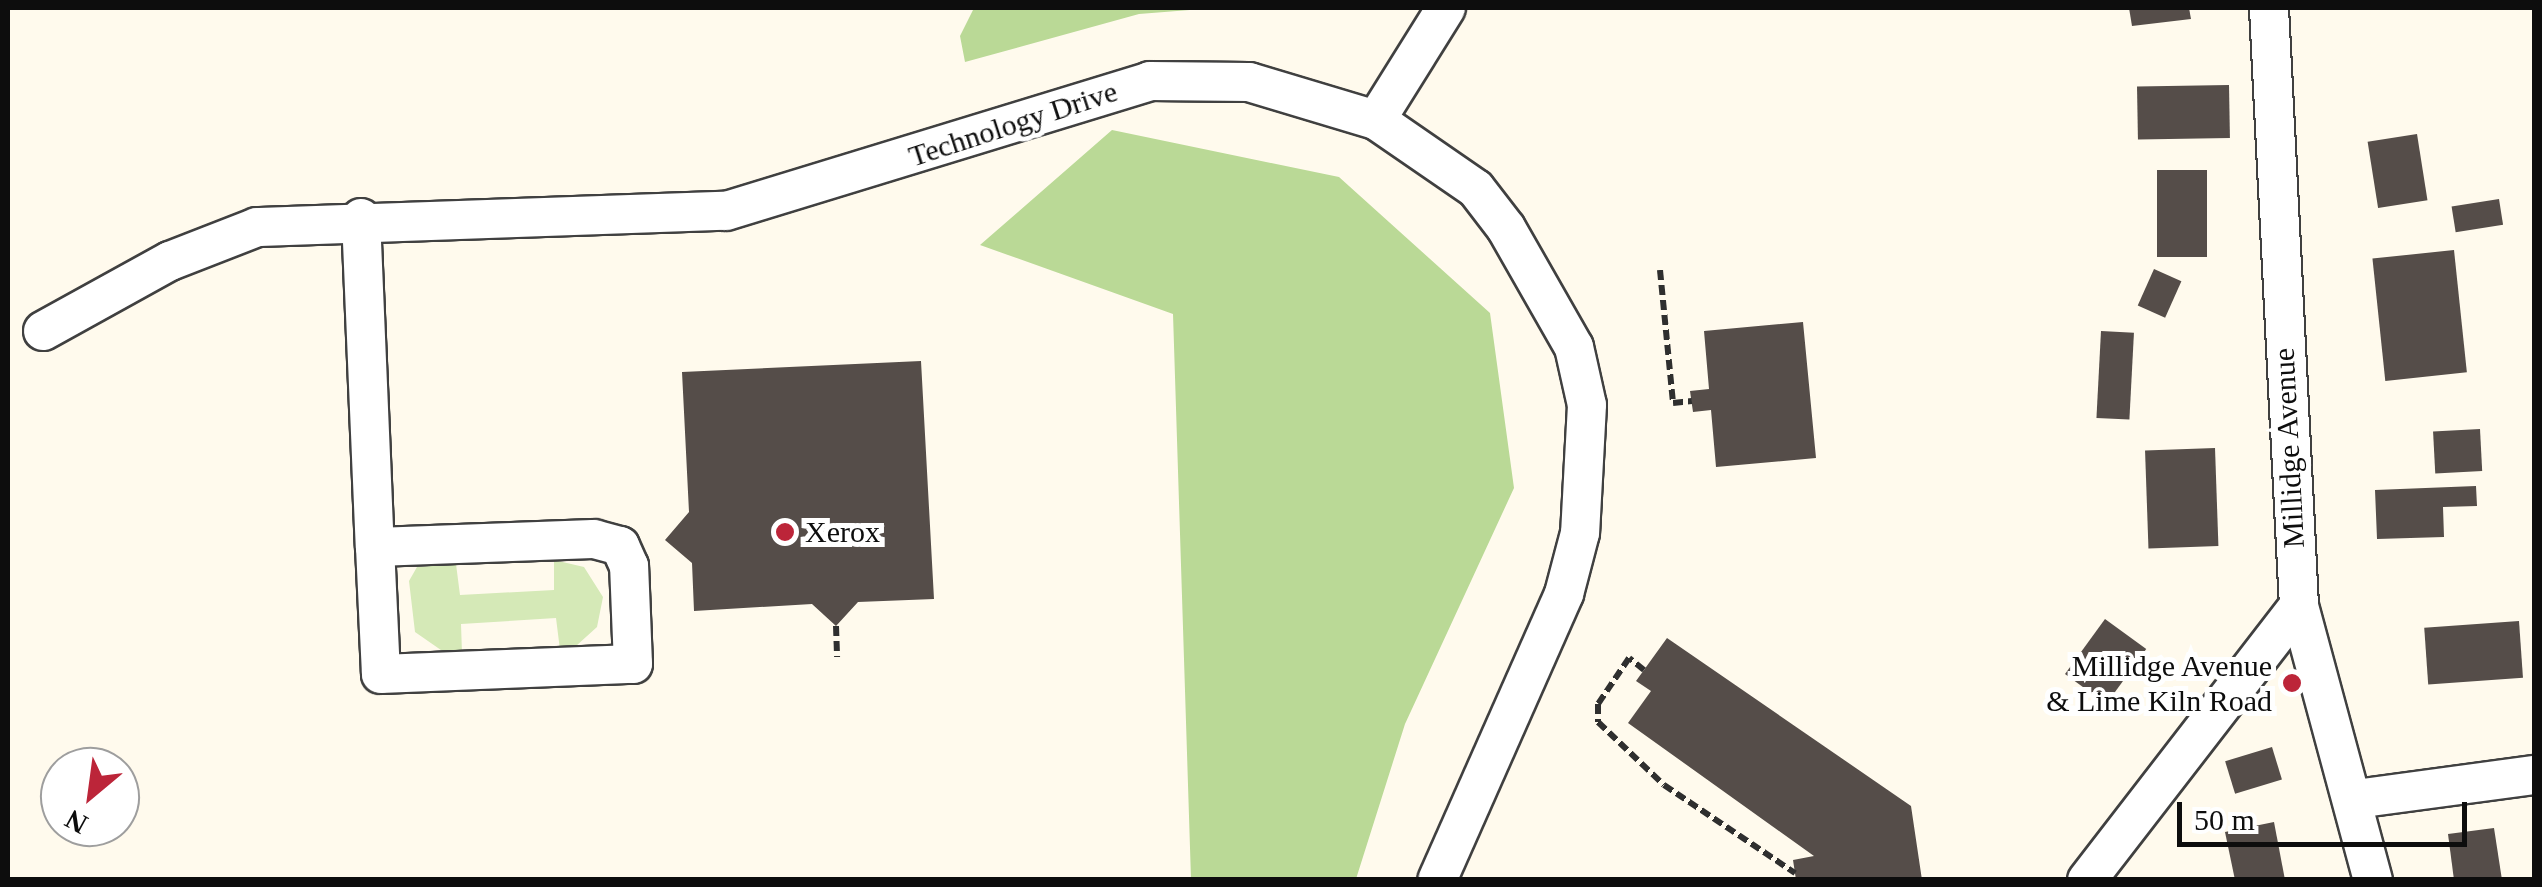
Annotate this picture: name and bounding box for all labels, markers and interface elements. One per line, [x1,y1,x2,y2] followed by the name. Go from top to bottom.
[904,73,1122,175] street label: Technology Drive
[2266,346,2312,550] street label: Millidge Avenue
[805,514,880,550] place label: Xerox
[774,521,796,543] marker: Xerox
[2046,648,2272,718] place label: Millidge Avenue & Lime Kiln Road
[2281,672,2303,694] marker: Millidge Avenue & Lime Kiln Road
[40,747,140,847] north arrow
[2182,782,2472,844] scale bar
[60,803,93,840] text: N
[2194,803,2255,836] text: 50 m

